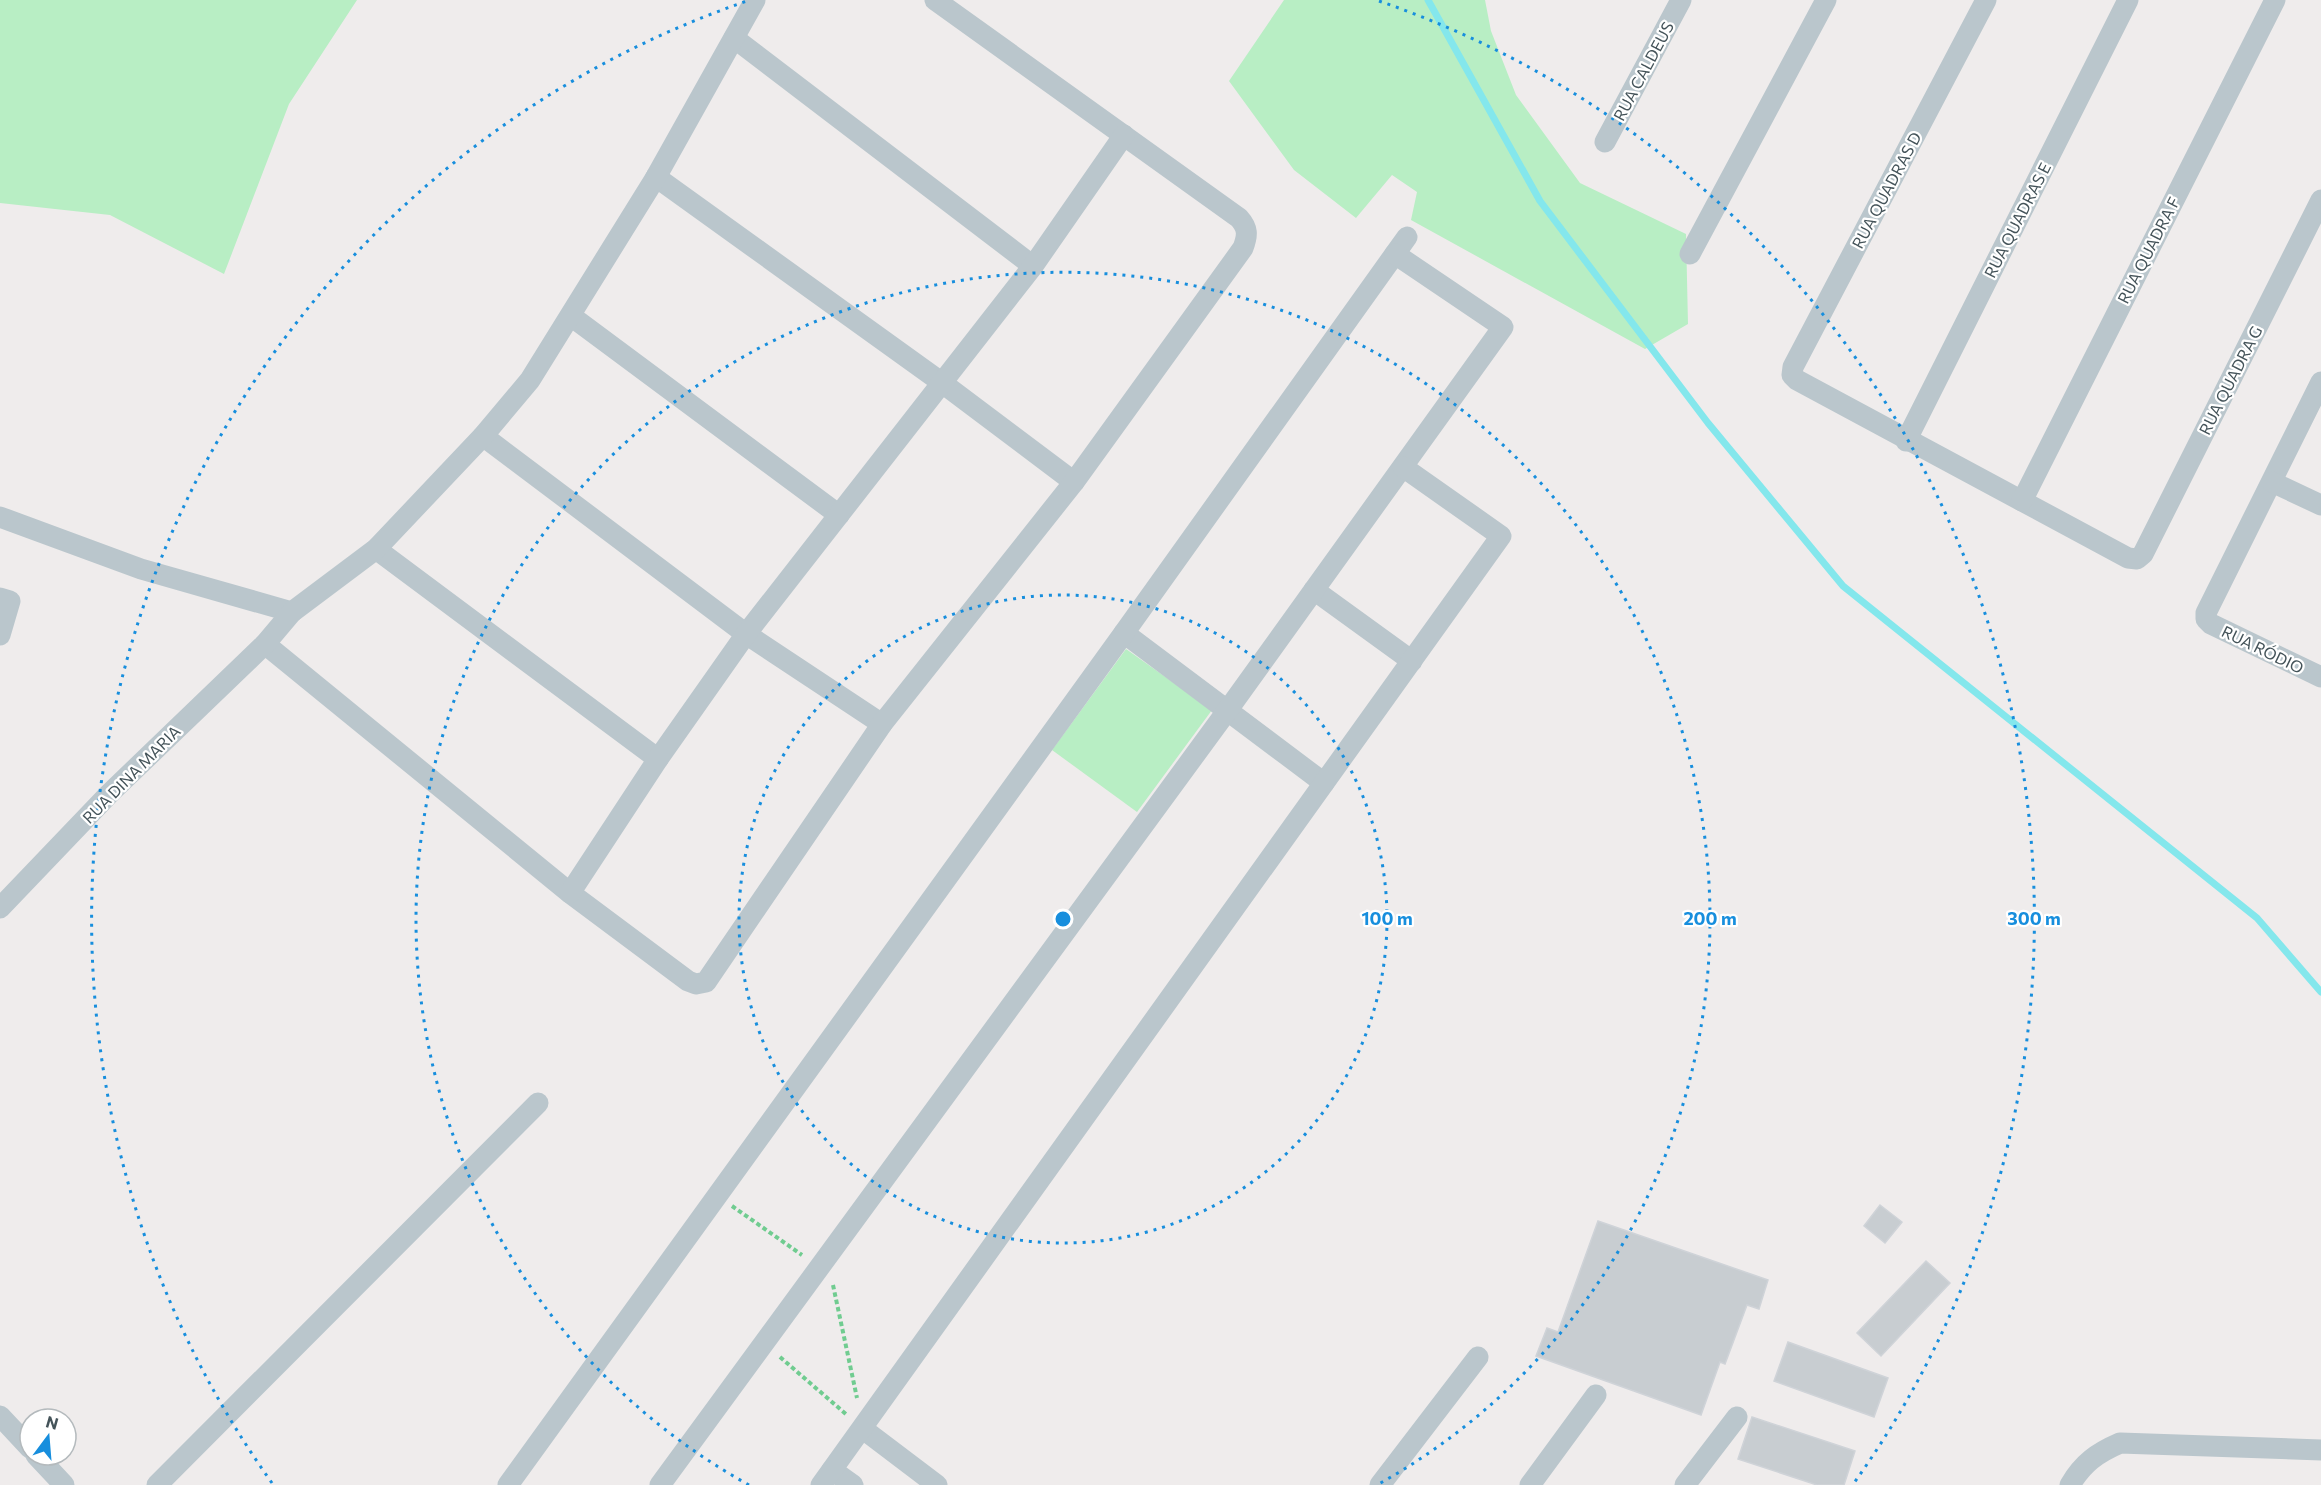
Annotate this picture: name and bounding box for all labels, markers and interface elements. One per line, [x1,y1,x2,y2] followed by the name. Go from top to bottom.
[1609,18,1677,124] street label: RUA CALDEUS
[1847,129,1925,251] street label: RUA QUADRAS D
[1980,159,2054,281] street label: RUA QUADRAS E
[2113,194,2183,306] street label: RUA QUADRA F
[2194,323,2266,437] street label: RUA QUADRA G
[2219,621,2307,677] street label: RUA RÓDIO
[78,721,184,827] street label: RUA DINA MARIA
[1361,907,1413,929] text: 100 m
[1683,907,1737,929] text: 200 m
[2007,907,2061,929] text: 300 m
[1053,909,1073,929] centre of rings
[18,1407,78,1467] north arrow
[44,1411,61,1433] text: N

